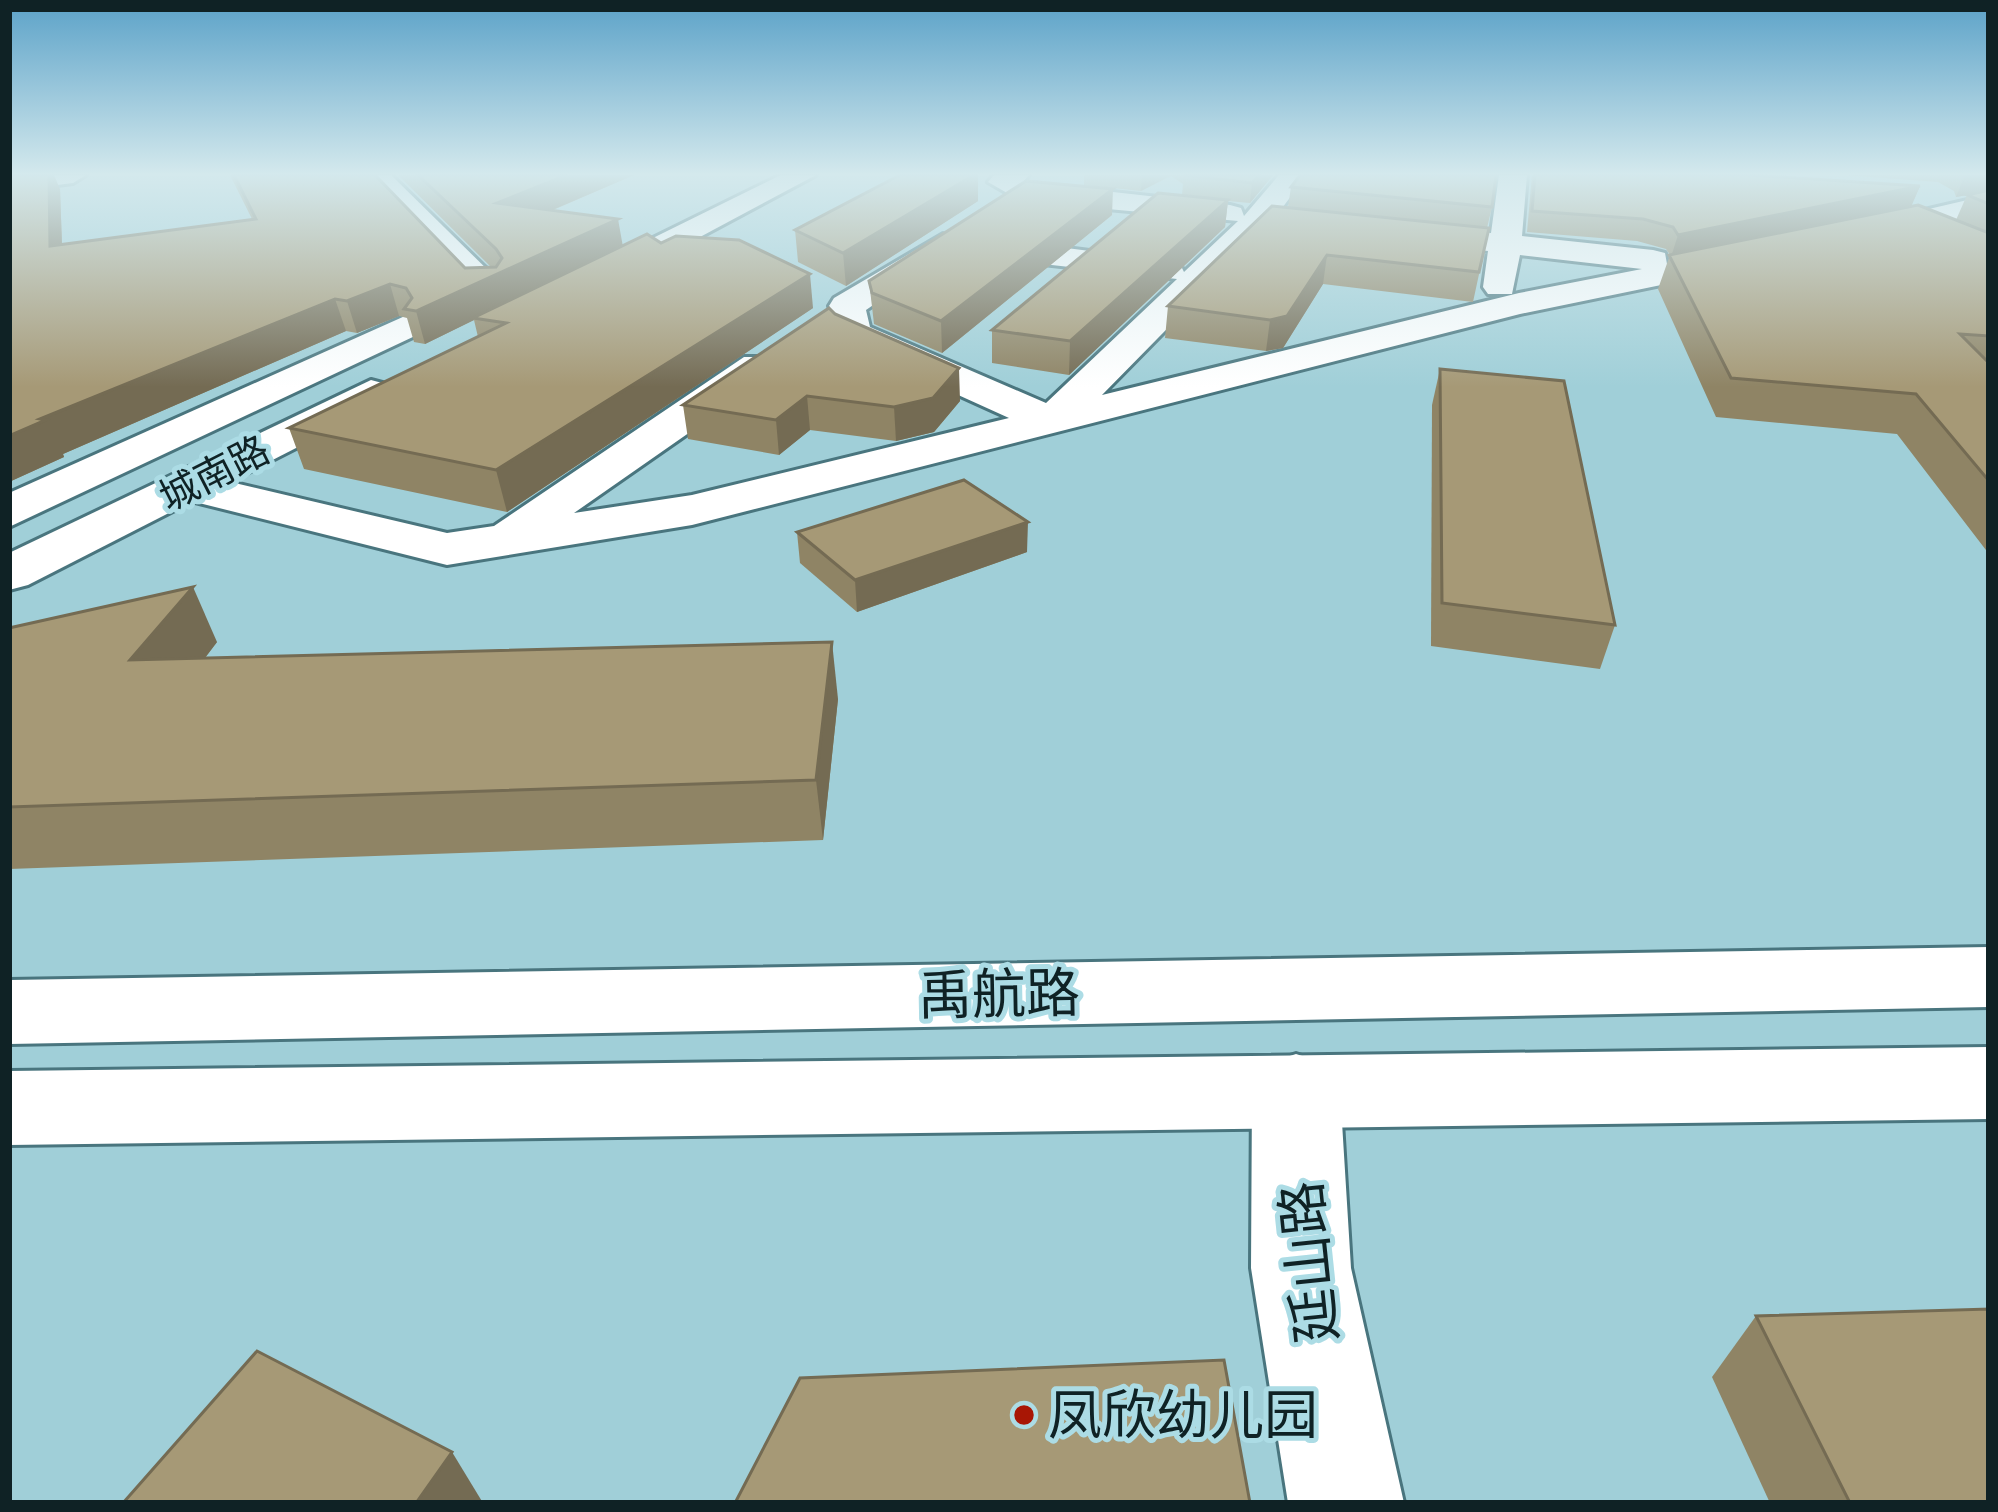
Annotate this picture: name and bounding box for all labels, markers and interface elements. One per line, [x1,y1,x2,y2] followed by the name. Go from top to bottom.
[151,425,277,521] street label: 城南路
[917,960,1081,1028] street label: 禹航路
[1268,1178,1350,1346] street label: 延山路
[1048,1382,1318,1448] place label: 凤欣幼儿园
[1011,1402,1037,1428] marker: 凤欣幼儿园

